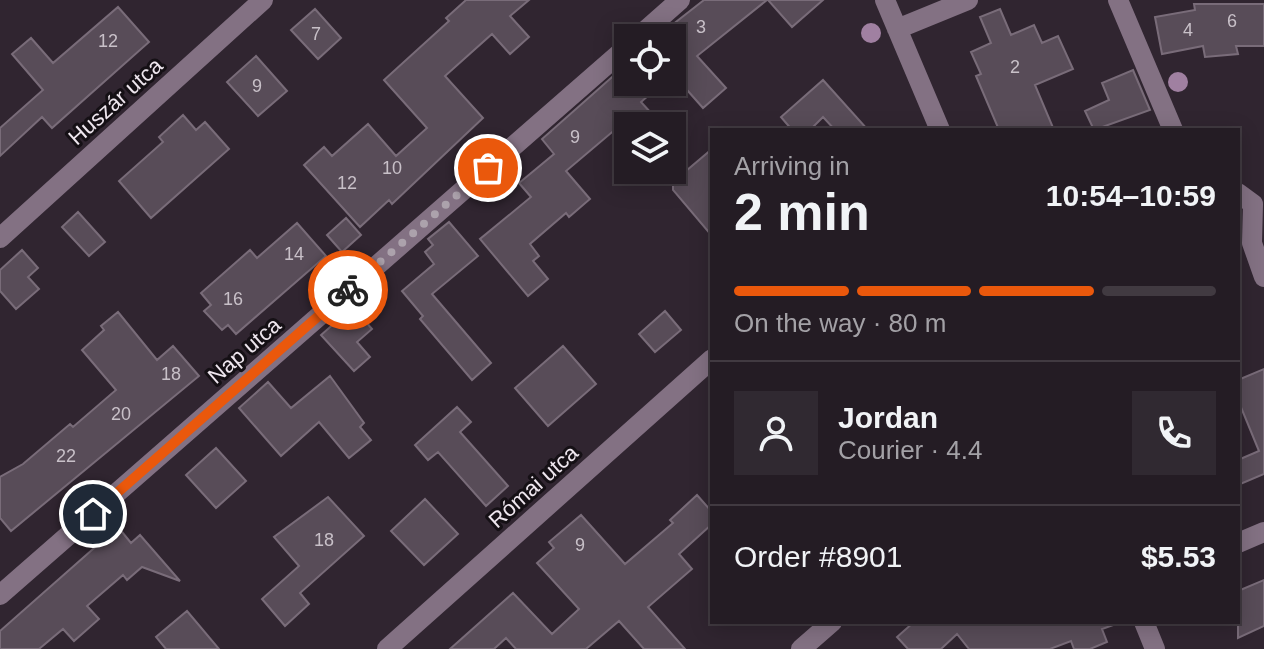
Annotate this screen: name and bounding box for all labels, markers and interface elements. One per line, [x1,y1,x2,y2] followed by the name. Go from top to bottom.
[1227,11,1237,31] house number: 6
[696,17,706,37] house number: 3
[1183,20,1193,40] house number: 4
[311,24,321,44] house number: 7
[614,24,686,184] map controls
[614,24,686,96] button: locate
[98,31,118,51] house number: 12
[63,52,168,150] street label: Huszár utca
[1010,57,1020,77] house number: 2
[252,76,262,96] house number: 9
[614,112,686,184] button: layers
[570,127,580,147] house number: 9
[454,134,522,202] pin
[466,146,510,190] icon: bag
[734,151,850,181] text: Arriving in
[382,158,402,178] house number: 10
[337,173,357,193] house number: 12
[1046,179,1216,212] text: 10:54–10:59
[734,183,870,241] text: 2 min
[284,244,304,264] house number: 14
[308,250,388,330] courier
[326,268,370,312] icon: bike
[223,289,243,309] house number: 16
[734,308,946,338] text: On the way · 80 m
[203,312,286,389] street label: Nap utca
[161,364,181,384] house number: 18
[734,391,818,475] button: person
[1132,391,1216,475] button: phone
[838,401,938,434] text: Jordan
[111,404,131,424] house number: 20
[838,435,983,465] text: Courier · 4.4
[484,439,584,533] street label: Római utca
[56,446,76,466] house number: 22
[59,480,127,548] pin
[71,492,115,536] icon: home
[314,530,334,550] house number: 18
[575,535,585,555] house number: 9
[734,540,902,573] text: Order #8901
[1141,540,1216,573] text: $5.53

